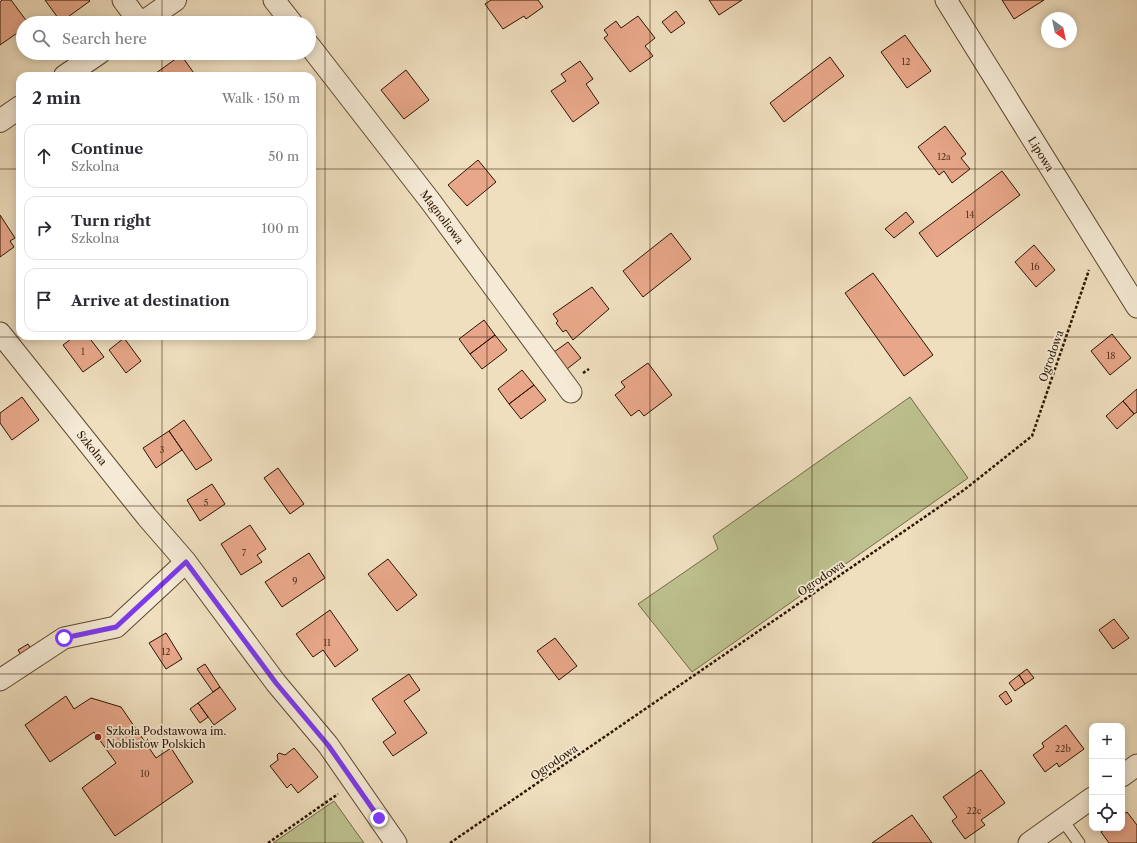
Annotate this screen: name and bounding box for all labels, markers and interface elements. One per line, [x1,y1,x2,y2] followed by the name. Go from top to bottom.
[1041,12,1077,48] north arrow
[16,16,316,60] search box
[30,27,52,49] icon: search
[62,29,147,48] text: Search here
[902,56,910,67] house number: 12
[32,88,81,108] text: 2 min
[222,90,300,106] text: Walk · 150 m
[1025,134,1057,174] street label: Lipowa
[71,139,143,158] text: Continue
[33,145,55,167] icon: ahead
[268,148,299,164] text: 50 m
[937,151,951,162] house number: 12a
[71,158,119,174] text: Szkolna
[417,187,467,247] street label: Magnoliowa
[966,209,975,220] house number: 14
[71,211,151,230] text: Turn right
[33,217,55,239] icon: right
[261,220,299,236] text: 100 m
[71,230,119,246] text: Szkolna
[1030,261,1040,272] house number: 16
[33,289,55,311] icon: arrive
[71,291,230,310] text: Arrive at destination
[1036,328,1066,384] street label: Ogrodowa
[81,346,85,357] house number: 1
[1106,350,1116,361] house number: 18
[74,428,110,468] street label: Szkolna
[160,444,165,455] house number: 3
[204,497,209,508] house number: 5
[242,547,247,558] house number: 7
[795,557,847,599] street label: Ogrodowa
[292,575,298,586] house number: 9
[55,629,73,647] route start
[323,637,331,648] house number: 11
[162,646,170,657] house number: 12
[1089,723,1125,831] map controls
[1089,723,1125,759] button: +
[106,724,227,751] place label: Szkoła Podstawowa im. Noblistów Polskich
[93,732,103,742] marker: Szkoła Podstawowa im. Noblistów Polskich
[528,741,580,783] street label: Ogrodowa
[1055,743,1071,754] house number: 22b
[1089,759,1125,795] button: −
[140,768,150,779] house number: 10
[1089,795,1125,831] button: locate
[966,805,982,816] house number: 22c
[370,809,388,827] route end

